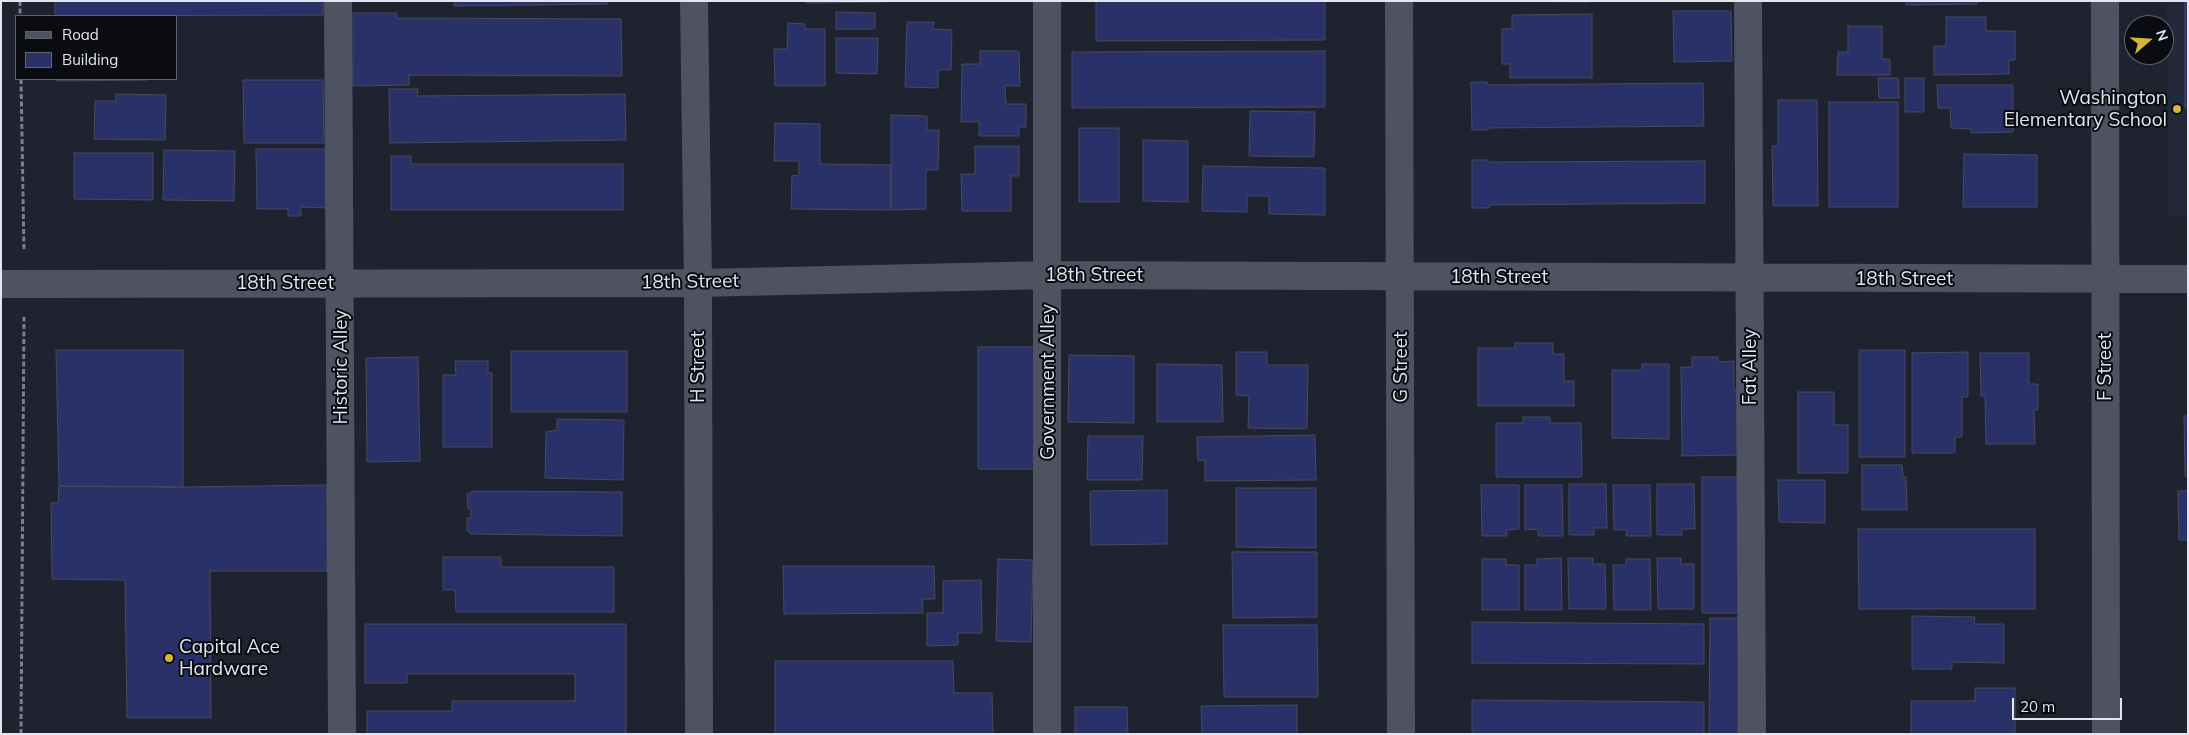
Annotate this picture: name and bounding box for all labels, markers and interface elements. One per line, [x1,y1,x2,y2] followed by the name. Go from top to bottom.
[15,15,178,80] legend
[2124,15,2174,65] north arrow
[62,25,99,44] text: Road
[2152,28,2172,43] text: N
[62,50,118,69] text: Building
[2004,87,2167,131] place label: Washington Elementary School
[2171,103,2183,115] marker: Washington Elementary School
[1045,264,1143,286] street label: 18th Street
[1450,266,1548,288] street label: 18th Street
[1855,268,1953,290] street label: 18th Street
[641,270,739,294] street label: 18th Street
[236,272,334,294] street label: 18th Street
[1037,304,1059,460] street label: Government Alley
[330,310,352,424] street label: Historic Alley
[1739,329,1761,405] street label: Fat Alley
[687,331,709,403] street label: H Street
[1390,331,1412,403] street label: G Street
[2094,333,2116,401] street label: F Street
[179,636,280,680] place label: Capital Ace Hardware
[163,652,175,664] marker: Capital Ace Hardware
[2014,688,2124,720] scale bar
[2020,697,2055,716] text: 20 m

